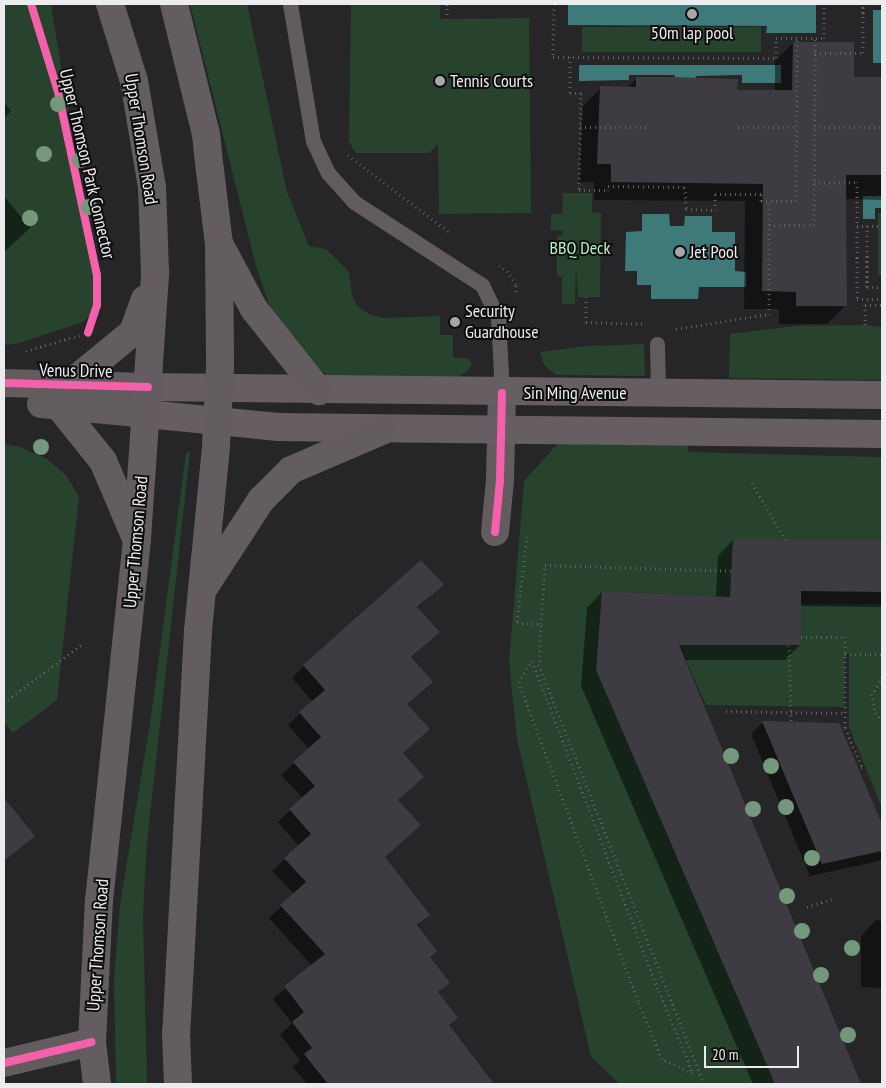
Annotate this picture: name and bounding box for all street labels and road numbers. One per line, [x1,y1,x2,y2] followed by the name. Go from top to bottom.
[55,66,119,262] street label: Upper Thomson Park Connector
[120,72,162,206] street label: Upper Thomson Road
[39,360,113,382] street label: Venus Drive
[523,382,627,404] street label: Sin Ming Avenue
[119,475,153,609] street label: Upper Thomson Road
[83,878,113,1012] street label: Upper Thomson Road

